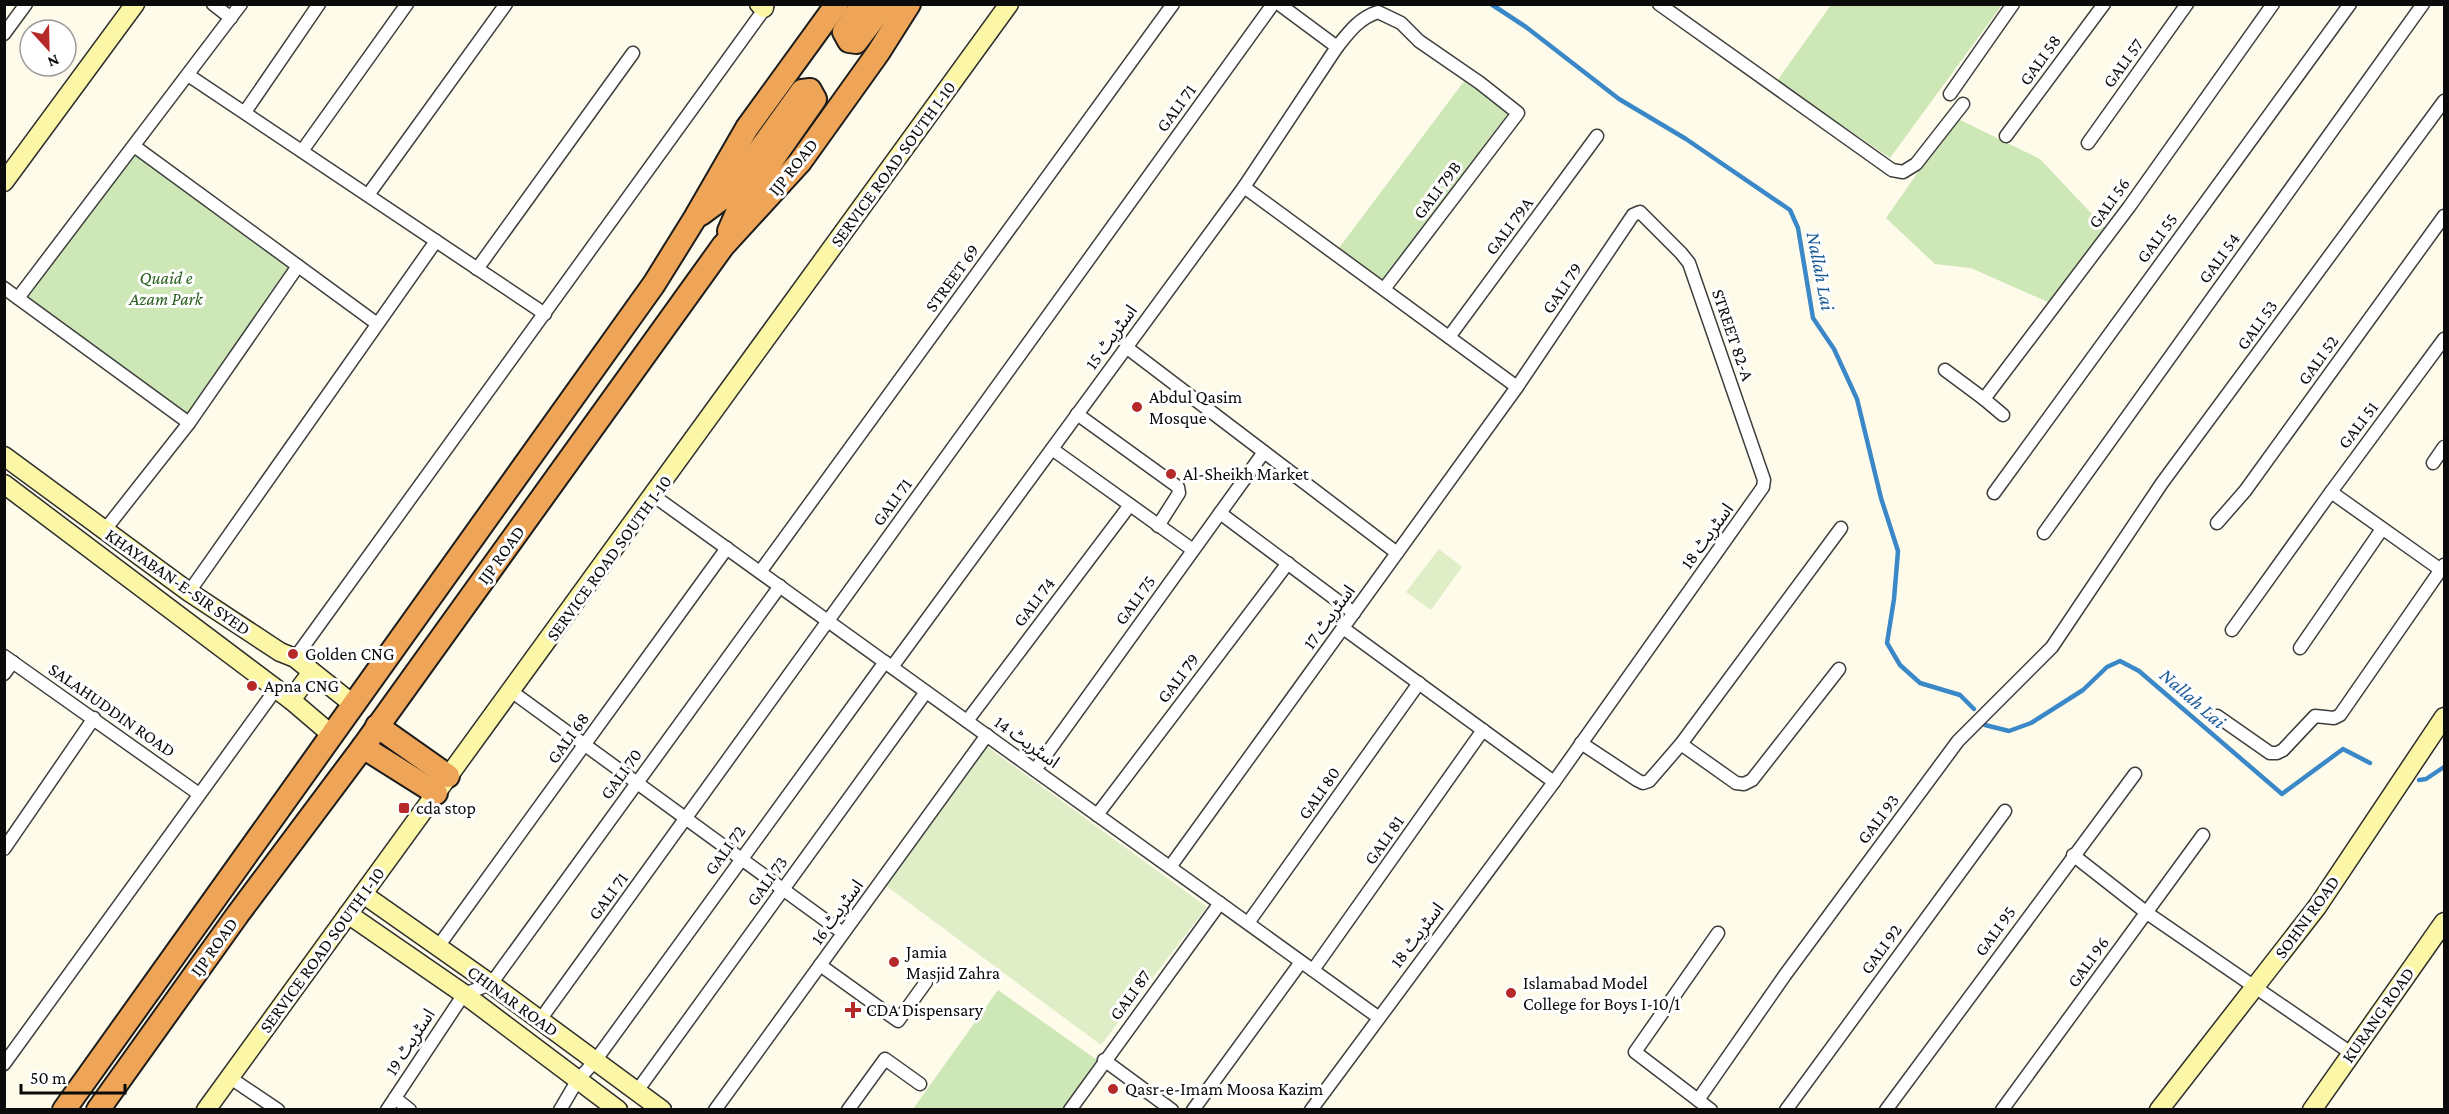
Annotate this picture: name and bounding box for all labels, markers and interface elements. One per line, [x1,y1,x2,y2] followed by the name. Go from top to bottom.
[18,18,78,78] north arrow
[2015,31,2065,89] street label: GALI 58
[2099,35,2147,91] street label: GALI 57
[45,52,62,71] text: N
[826,77,960,251] street label: SERVICE ROAD SOUTH I-10
[1152,80,1200,136] street label: GALI 71
[764,135,822,199] street label: IJP ROAD
[1409,157,1465,223] street label: GALI 79B
[2084,174,2134,232] street label: GALI 56
[1481,193,1538,259] street label: GALI 79A
[2132,209,2182,267] street label: GALI 55
[2194,229,2244,287] street label: GALI 54
[1803,230,1840,313] water label: Nallah Lai
[921,240,983,316] street label: STREET 69
[1538,259,1586,317] street label: GALI 79
[128,268,204,309] park label: Quaid e Azam Park
[1708,287,1758,384] street label: STREET 82-A
[2232,296,2282,354] street label: GALI 53
[1081,301,1142,374] street label: اسٹریٹ 15
[2293,331,2343,389] street label: GALI 52
[1149,387,1243,428] place label: Abdul Qasim Mosque
[2334,397,2382,453] street label: GALI 51
[1130,400,1144,414] marker: Abdul Qasim Mosque
[1183,464,1310,484] place label: Al-Sheikh Market
[1164,467,1178,481] marker: Al-Sheikh Market
[542,471,676,645] street label: SERVICE ROAD SOUTH I-10
[868,474,916,530] street label: GALI 71
[1677,499,1738,573] street label: اسٹریٹ 18
[473,522,529,588] street label: IJP ROAD
[102,524,254,640] street label: KHAYABAN-E-SIR SYED
[1110,571,1160,629] street label: GALI 75
[1009,573,1059,631] street label: GALI 74
[1299,581,1360,654] street label: اسٹریٹ 17
[305,644,394,664] place label: Golden CNG
[286,647,300,661] marker: Golden CNG
[1153,649,1203,707] street label: GALI 79
[45,659,179,761] street label: SALAHUDDIN ROAD
[2156,664,2231,733] water label: Nallah Lai
[264,676,339,696] place label: Apna CNG
[245,679,259,693] marker: Apna CNG
[543,709,593,767] street label: GALI 68
[990,712,1063,773] street label: اسٹریٹ 14
[596,745,646,803] street label: GALI 70
[1294,763,1344,823] street label: GALI 80
[1853,790,1903,848] street label: GALI 93
[416,798,476,818] place label: cda stop
[397,801,411,815] marker: cda stop
[1360,812,1408,868] street label: GALI 81
[700,821,750,879] street label: GALI 72
[742,852,792,910] street label: GALI 73
[255,863,389,1037] street label: SERVICE ROAD SOUTH I-10
[584,868,632,924] street label: GALI 71
[2270,872,2344,962] street label: SOHNI ROAD
[807,876,868,949] street label: اسٹریٹ 16
[1386,899,1449,972] street label: اسٹریٹ 18
[1970,902,2020,960] street label: GALI 95
[186,914,242,980] street label: IJP ROAD
[1856,920,1906,978] street label: GALI 92
[2063,933,2113,991] street label: GALI 96
[904,942,1000,984] place label: Jamia Masjid Zahra
[887,955,901,969] marker: Jamia Masjid Zahra
[464,961,562,1041] street label: CHINAR ROAD
[2338,963,2418,1067] street label: KURANG ROAD
[1105,966,1155,1024] street label: GALI 87
[1523,973,1680,1014] place label: Islamabad Model College for Boys I-10/1
[1504,986,1518,1000] marker: Islamabad Model College for Boys I-10/1
[866,1000,984,1020] place label: CDA Dispensary
[844,1001,862,1019] marker: CDA Dispensary
[381,1005,440,1080] street label: اسٹریٹ 19
[21,1057,124,1095] scale bar
[30,1068,67,1088] text: 50 m
[1125,1079,1324,1099] place label: Qasr-e-Imam Moosa Kazim
[1106,1082,1120,1096] marker: Qasr-e-Imam Moosa Kazim

